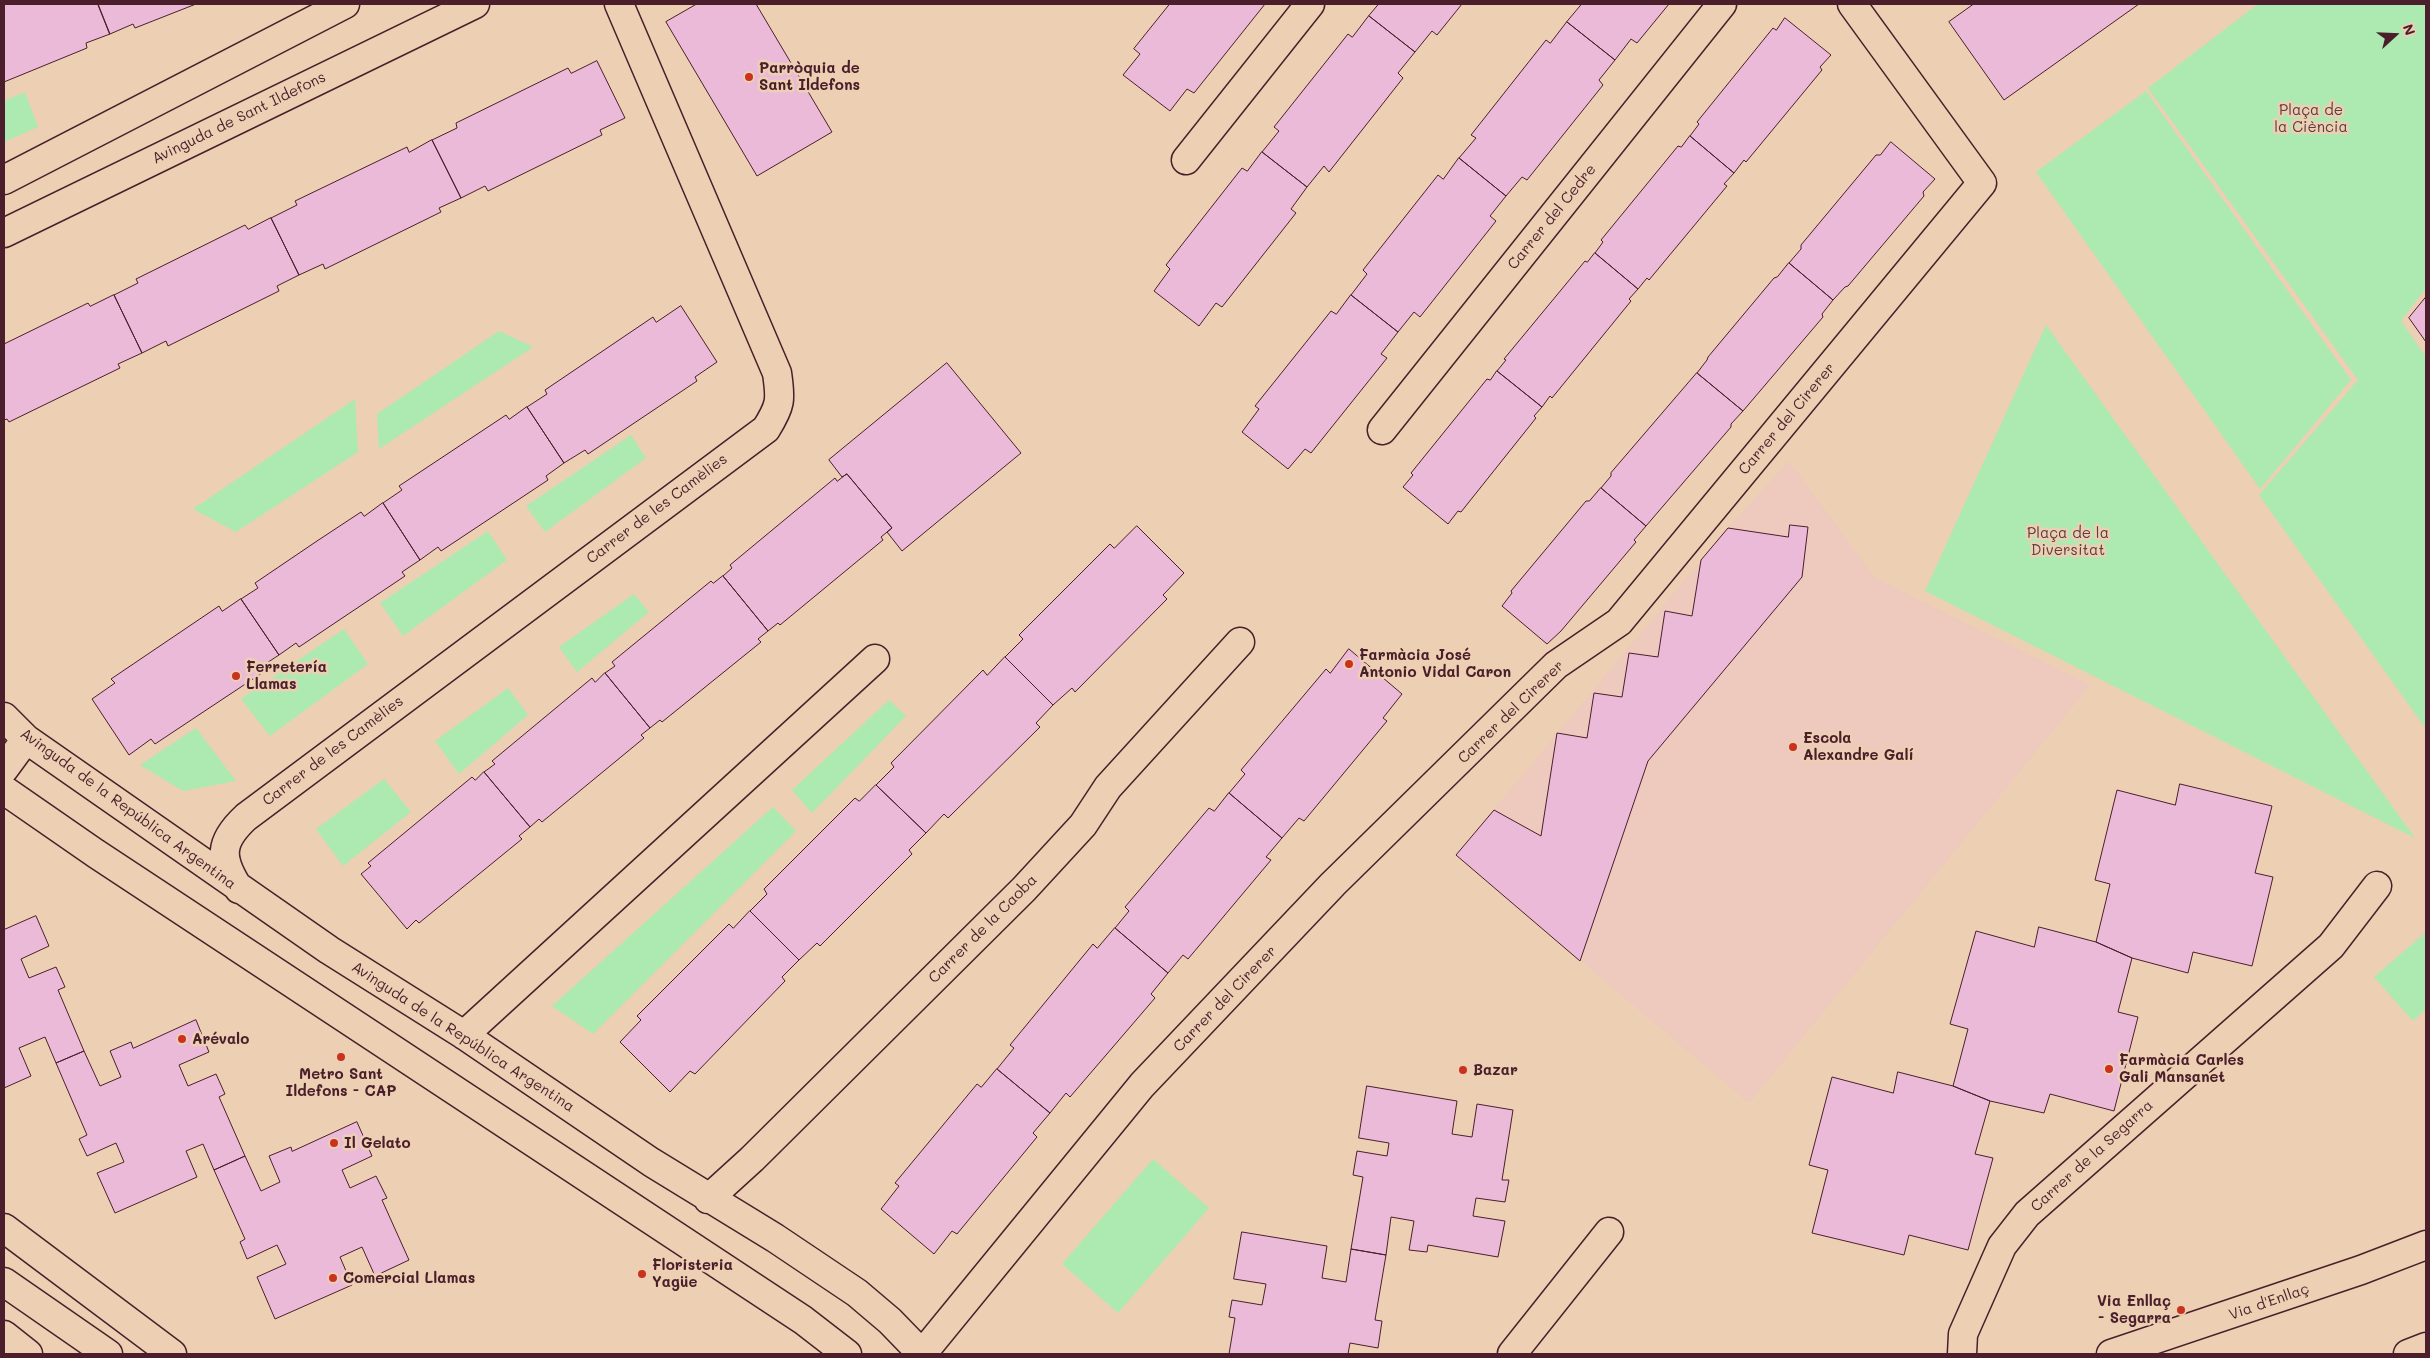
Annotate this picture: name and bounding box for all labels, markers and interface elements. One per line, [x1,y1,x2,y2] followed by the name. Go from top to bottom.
[2370,10,2420,60] north arrow
[2399,21,2420,38] text: N
[759,59,860,94] place label: Parròquia de Sant Ildefons
[149,68,329,168] street label: Avinguda de Sant Ildefons
[743,71,755,83] marker: Parròquia de Sant Ildefons
[2274,101,2348,136] park label: Plaça de la Ciència
[1504,161,1600,273] street label: Carrer del Cedre
[1735,359,1839,479] street label: Carrer del Cirerer
[583,450,731,568] street label: Carrer de les Camèlies
[2027,524,2109,559] park label: Plaça de la Diversitat
[1359,646,1511,681] place label: Farmàcia José Antonio Vidal Caron
[1454,657,1568,767] street label: Carrer del Cirerer
[246,658,327,693] place label: Ferretería Llamas
[1343,658,1355,670] marker: Farmàcia José Antonio Vidal Caron
[230,670,242,682] marker: Ferretería Llamas
[259,692,407,810] street label: Carrer de les Camèlies
[17,725,239,893] street label: Avinguda de la República Argentina
[1803,729,1914,764] place label: Escola Alexandre Galí
[1787,741,1799,753] marker: Escola Alexandre Galí
[925,871,1041,987] street label: Carrer de la Caoba
[1170,942,1280,1056] street label: Carrer del Cirerer
[348,958,578,1116] street label: Avinguda de la República Argentina
[192,1030,249,1048] place label: Arévalo
[176,1033,188,1045] marker: Arévalo
[335,1051,347,1063] marker: Metro Sant Ildefons - CAP
[2119,1051,2244,1086] place label: Farmàcia Carles Gali Mansanet
[1473,1061,1518,1079] place label: Bazar
[2103,1063,2115,1075] marker: Farmàcia Carles Gali Mansanet
[1457,1064,1469,1076] marker: Bazar
[286,1065,396,1100] place label: Metro Sant Ildefons - CAP
[2027,1096,2157,1216] street label: Carrer de la Segarra
[344,1134,411,1152] place label: Il Gelato
[328,1137,340,1149] marker: Il Gelato
[652,1256,733,1291] place label: Floristeria Yagüe
[636,1268,648,1280] marker: Floristeria Yagüe
[343,1269,475,1287] place label: Comercial Llamas
[327,1272,339,1284] marker: Comercial Llamas
[2226,1280,2312,1324] street label: Via d'Enllaç
[2097,1292,2171,1327] place label: Via Enllaç - Segarra
[2175,1304,2187,1316] marker: Via Enllaç - Segarra

